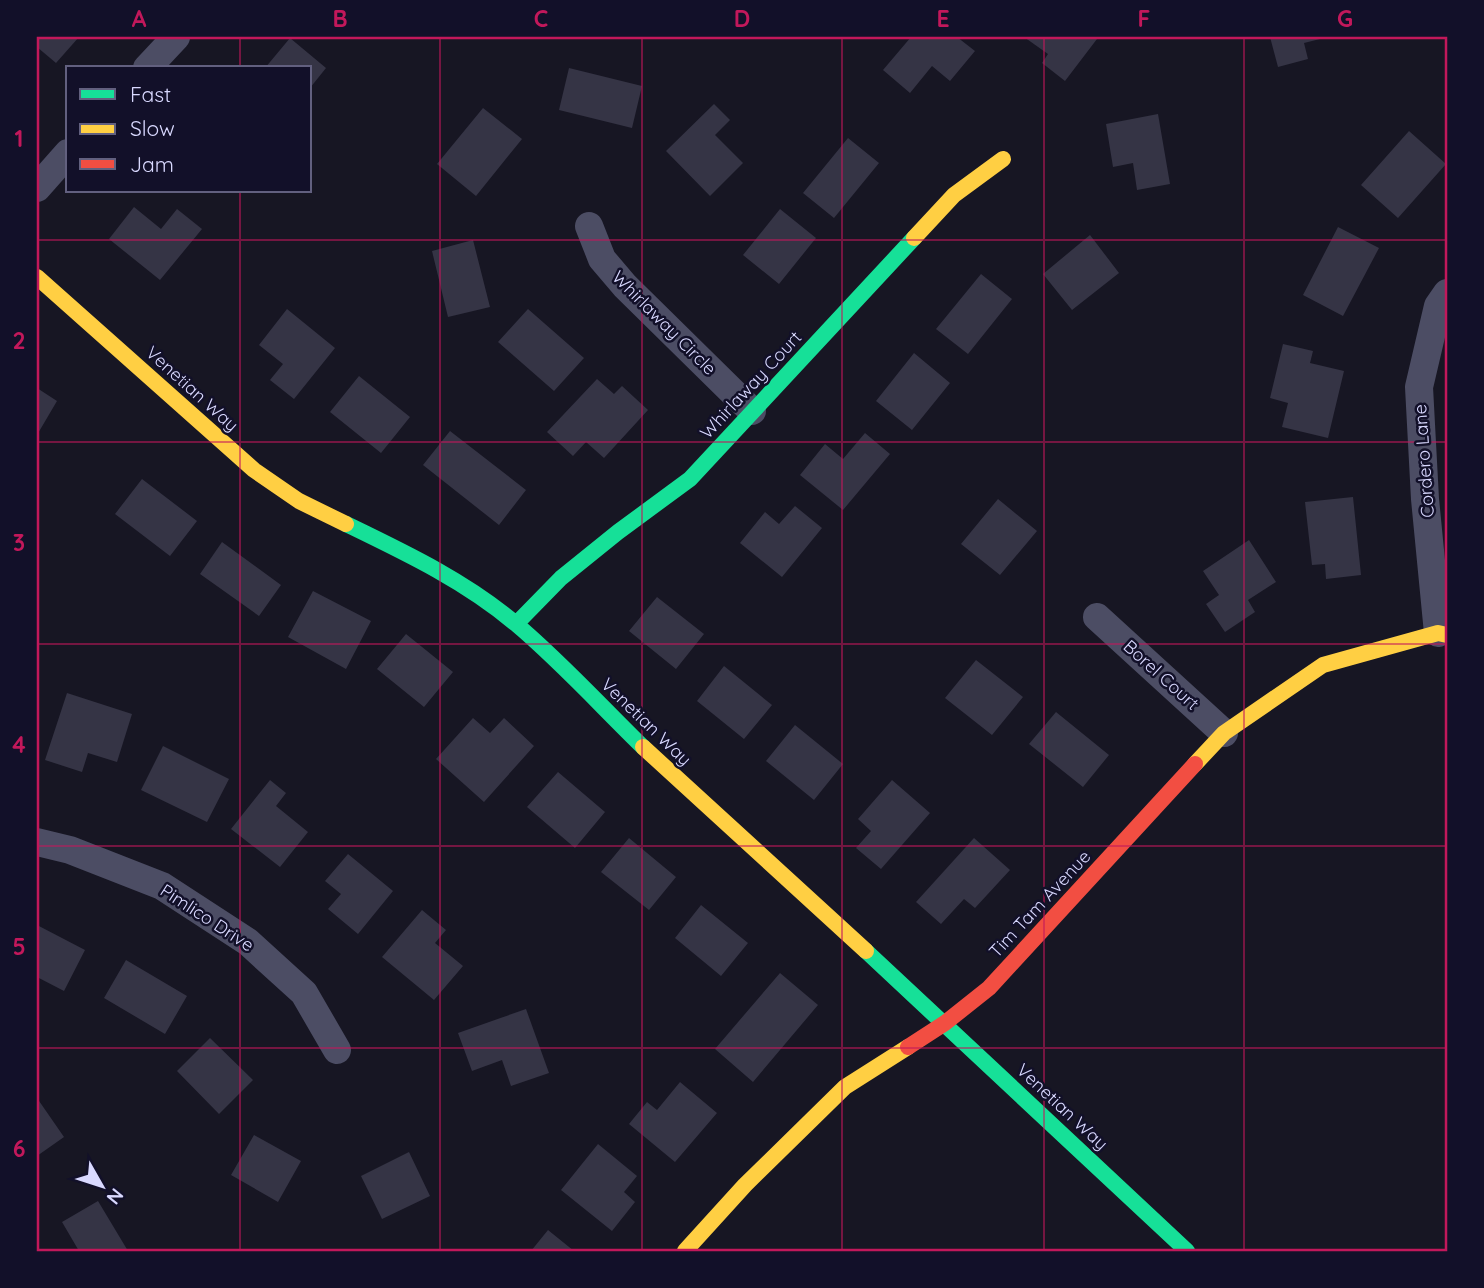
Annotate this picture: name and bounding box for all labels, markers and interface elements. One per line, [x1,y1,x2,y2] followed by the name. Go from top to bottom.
[132,4,147,33] text: A
[332,4,348,33] text: B
[534,4,548,33] text: C
[734,4,750,33] text: D
[936,4,950,33] text: E
[1138,4,1150,33] text: F
[1337,4,1353,33] text: G
[66,66,312,192] legend
[130,81,171,107] text: Fast
[130,115,175,141] text: Slow
[15,124,23,153] text: 1
[130,151,174,177] text: Jam
[607,266,721,380] street label: Whirlaway Circle
[12,326,26,355] text: 2
[695,326,806,443] street label: Whirlaway Court
[141,341,243,436] street label: Venetian Way
[1408,404,1439,519] street label: Cordero Lane
[13,528,25,557] text: 3
[1119,635,1204,715] street label: Borel Court
[596,673,696,770] street label: Venetian Way
[12,730,26,759] text: 4
[984,845,1095,962] street label: Tim Tam Avenue
[156,879,259,956] street label: Pimlico Drive
[12,932,26,961] text: 5
[1012,1058,1113,1155] street label: Venetian Way
[13,1134,25,1163] text: 6
[66,1152,136,1222] north arrow
[101,1184,129,1210] text: N

